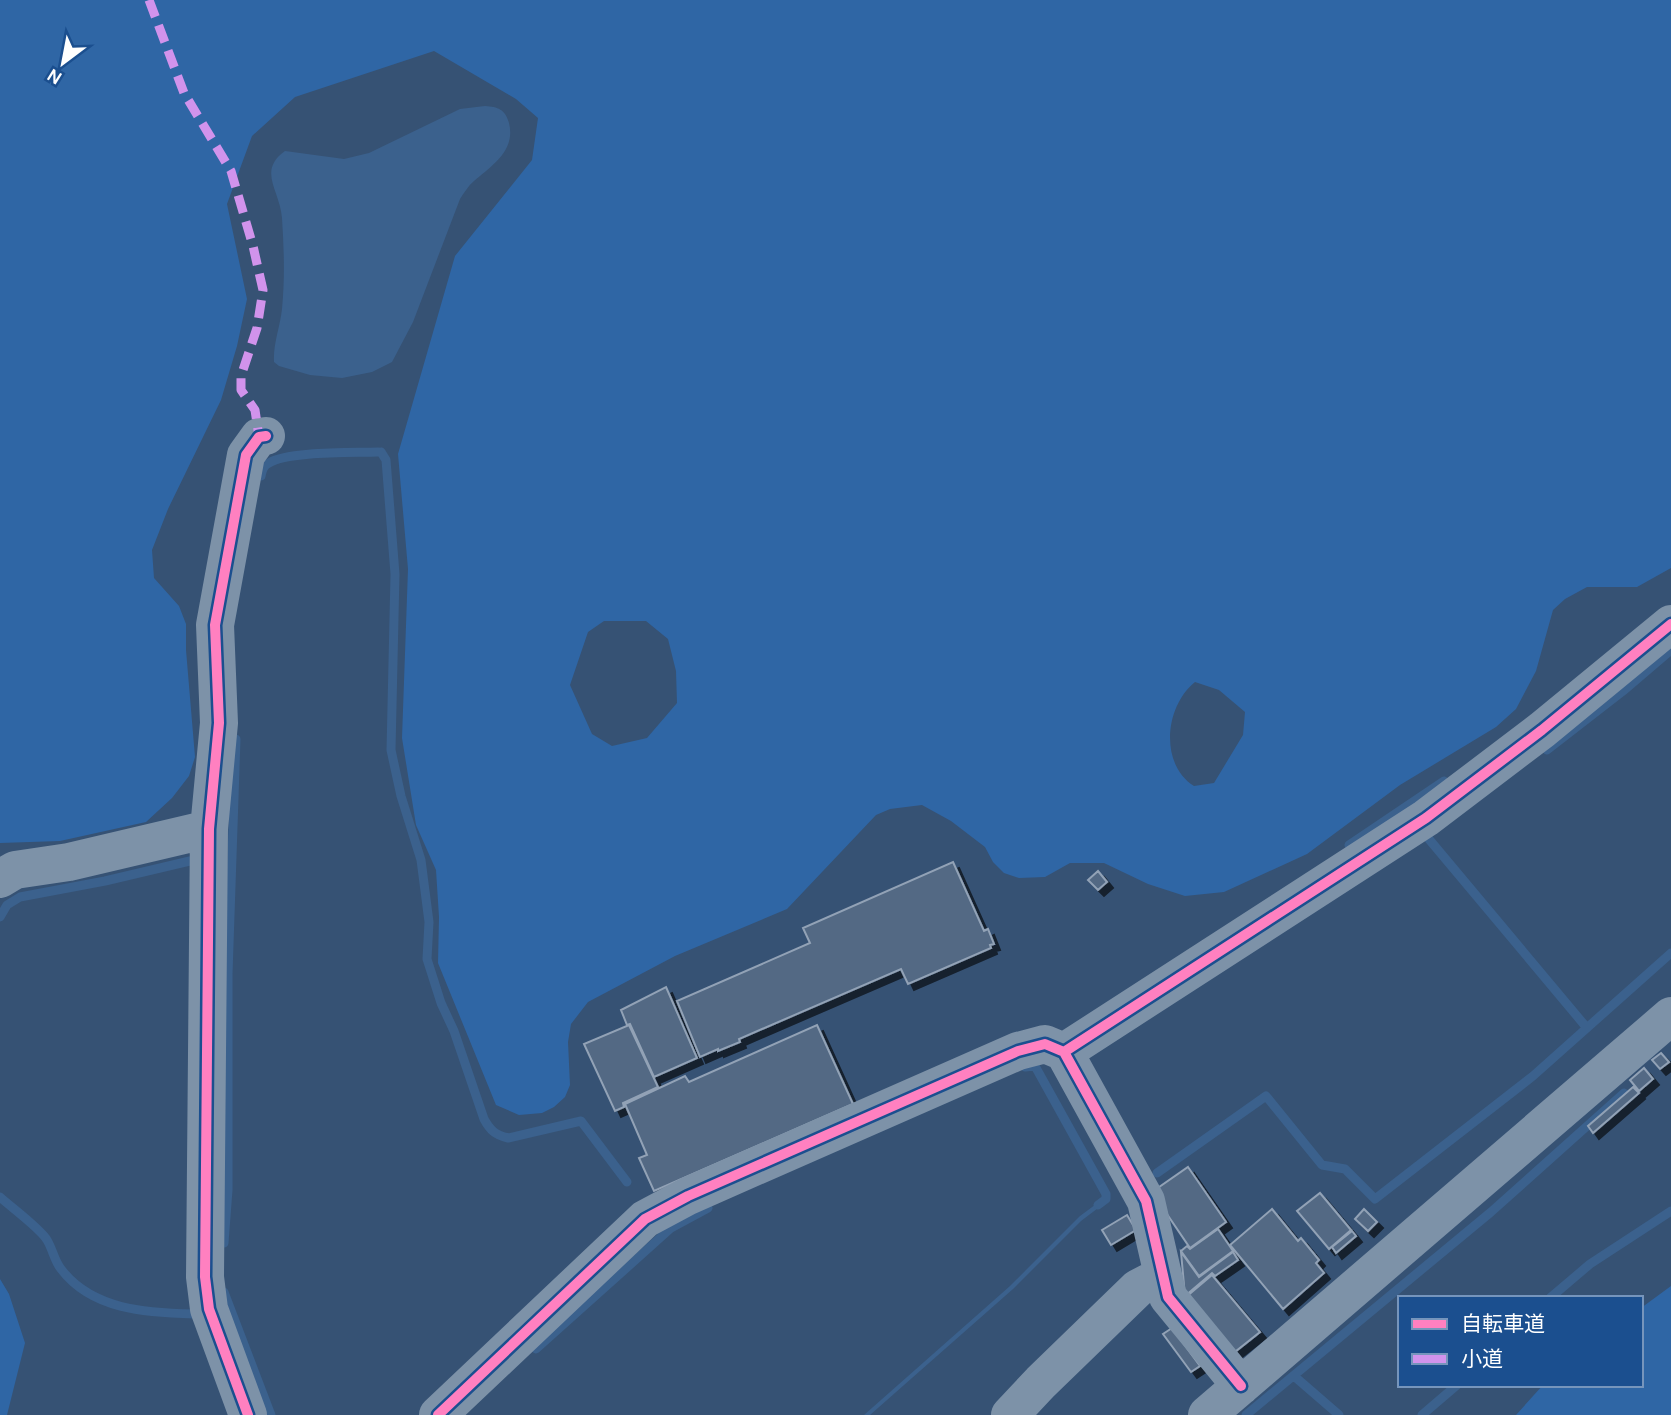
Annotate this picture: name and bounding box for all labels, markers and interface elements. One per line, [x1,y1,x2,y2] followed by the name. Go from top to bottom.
[28,28,98,98] north arrow
[43,64,66,90] text: N
[1398,1296,1643,1387] legend
[1461,1312,1545,1336] text: 自転車道
[1461,1347,1503,1371] text: 小道

